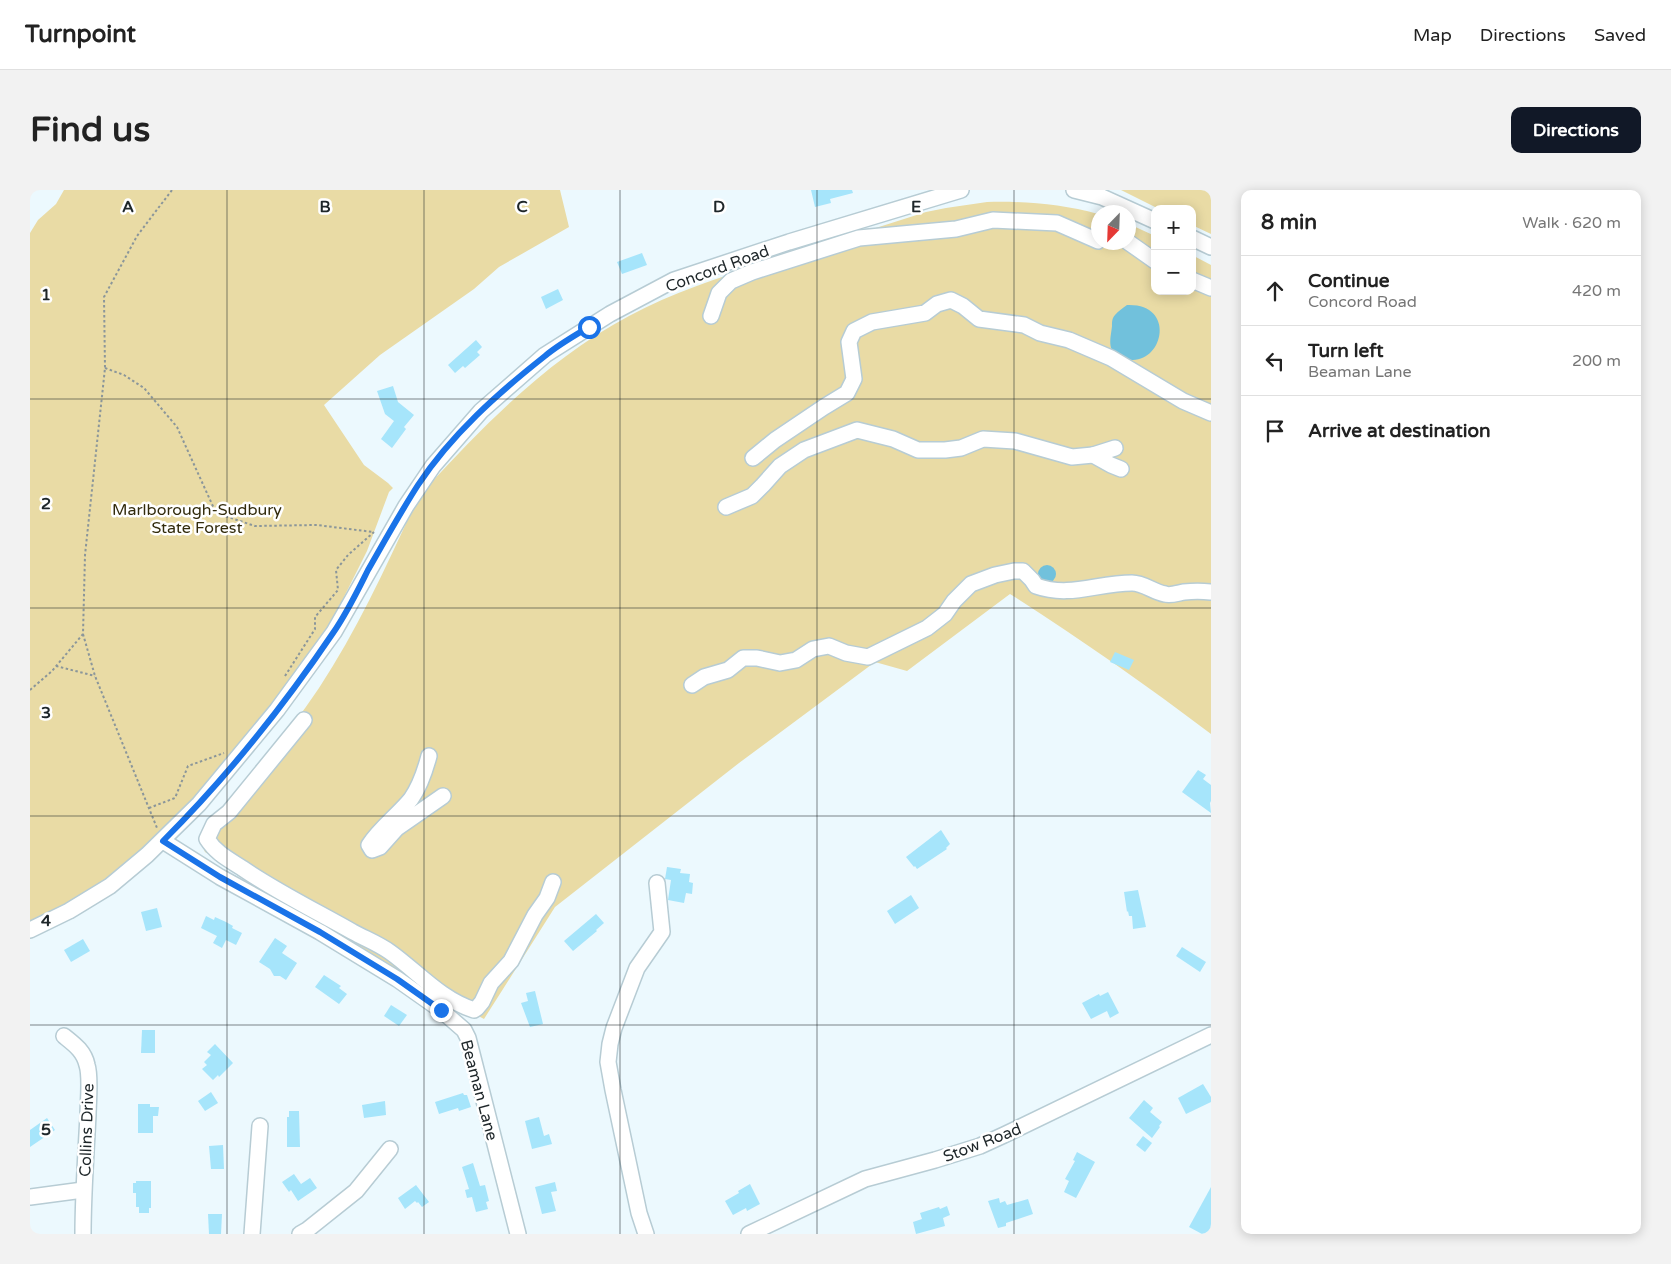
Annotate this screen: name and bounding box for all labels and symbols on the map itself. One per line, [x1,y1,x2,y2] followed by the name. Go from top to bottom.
[122,197,134,217] text: A
[319,197,331,217] text: B
[516,197,528,217] text: C
[713,197,725,217] text: D
[911,197,921,217] text: E
[1091,205,1136,250] north arrow
[663,241,772,297] street label: Concord Road
[41,285,51,305] text: 1
[578,316,601,339] route start
[41,494,51,514] text: 2
[112,500,282,538] park label: Marlborough-Sudbury State Forest
[41,703,51,723] text: 3
[41,911,51,931] text: 4
[430,999,453,1022] route end
[456,1038,502,1143] street label: Beaman Lane
[75,1083,99,1177] street label: Collins Drive
[940,1119,1024,1167] street label: Stow Road
[41,1120,51,1140] text: 5

